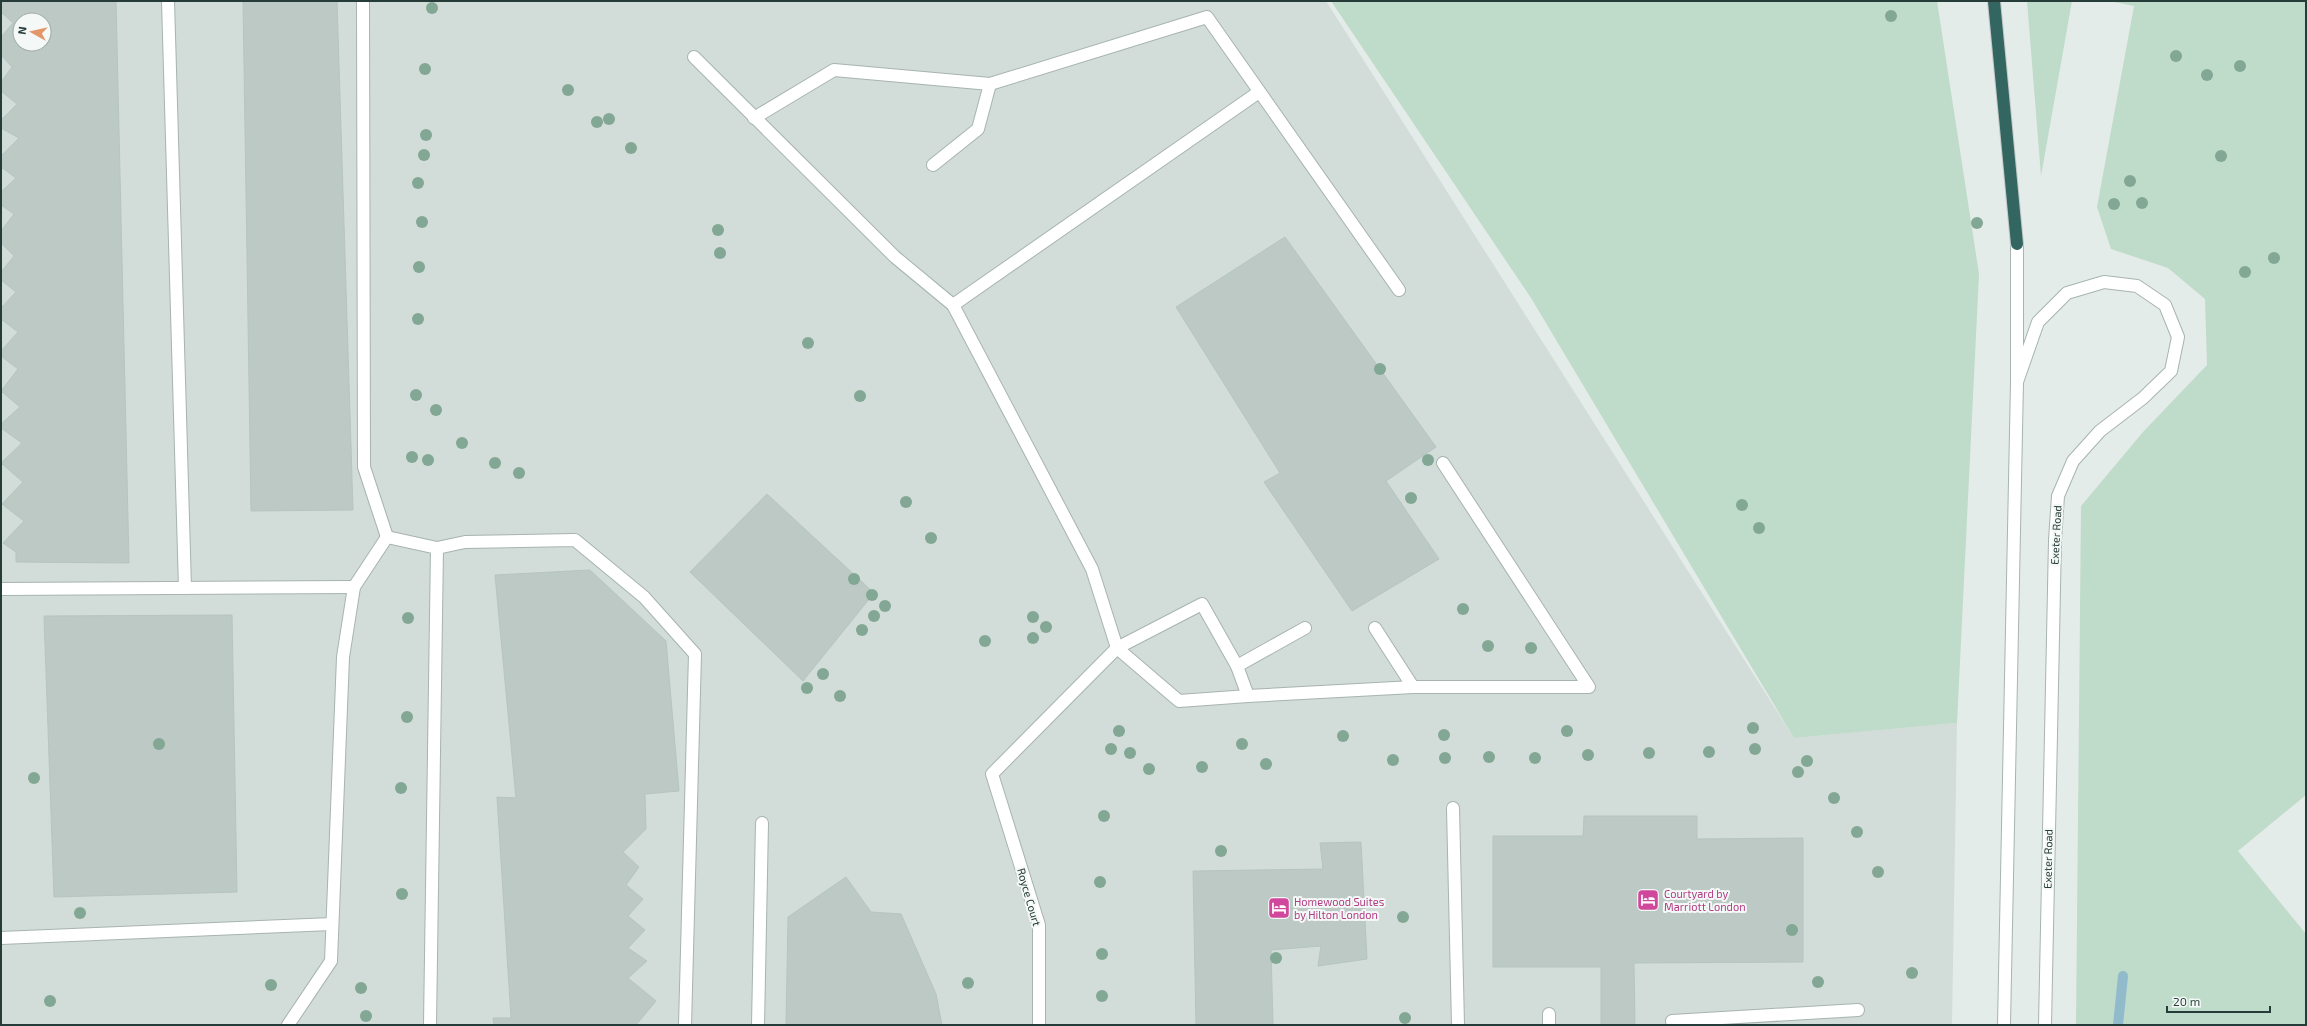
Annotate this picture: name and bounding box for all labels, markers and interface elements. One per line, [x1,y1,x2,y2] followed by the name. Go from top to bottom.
[12,12,52,52] north arrow
[15,26,29,35] text: N
[2047,505,2064,565] street label: Exeter Road
[2040,829,2055,889] street label: Exeter Road
[1015,866,1044,927] street label: Royce Court
[1635,887,1661,913] hotel icon: Courtyard by Marriott London
[1664,887,1746,913] place label: Courtyard by Marriott London
[1266,895,1292,921] hotel icon: Homewood Suites by Hilton London
[1294,895,1385,921] place label: Homewood Suites by Hilton London
[2167,988,2270,1014] scale bar
[2173,994,2200,1008] text: 20 m

